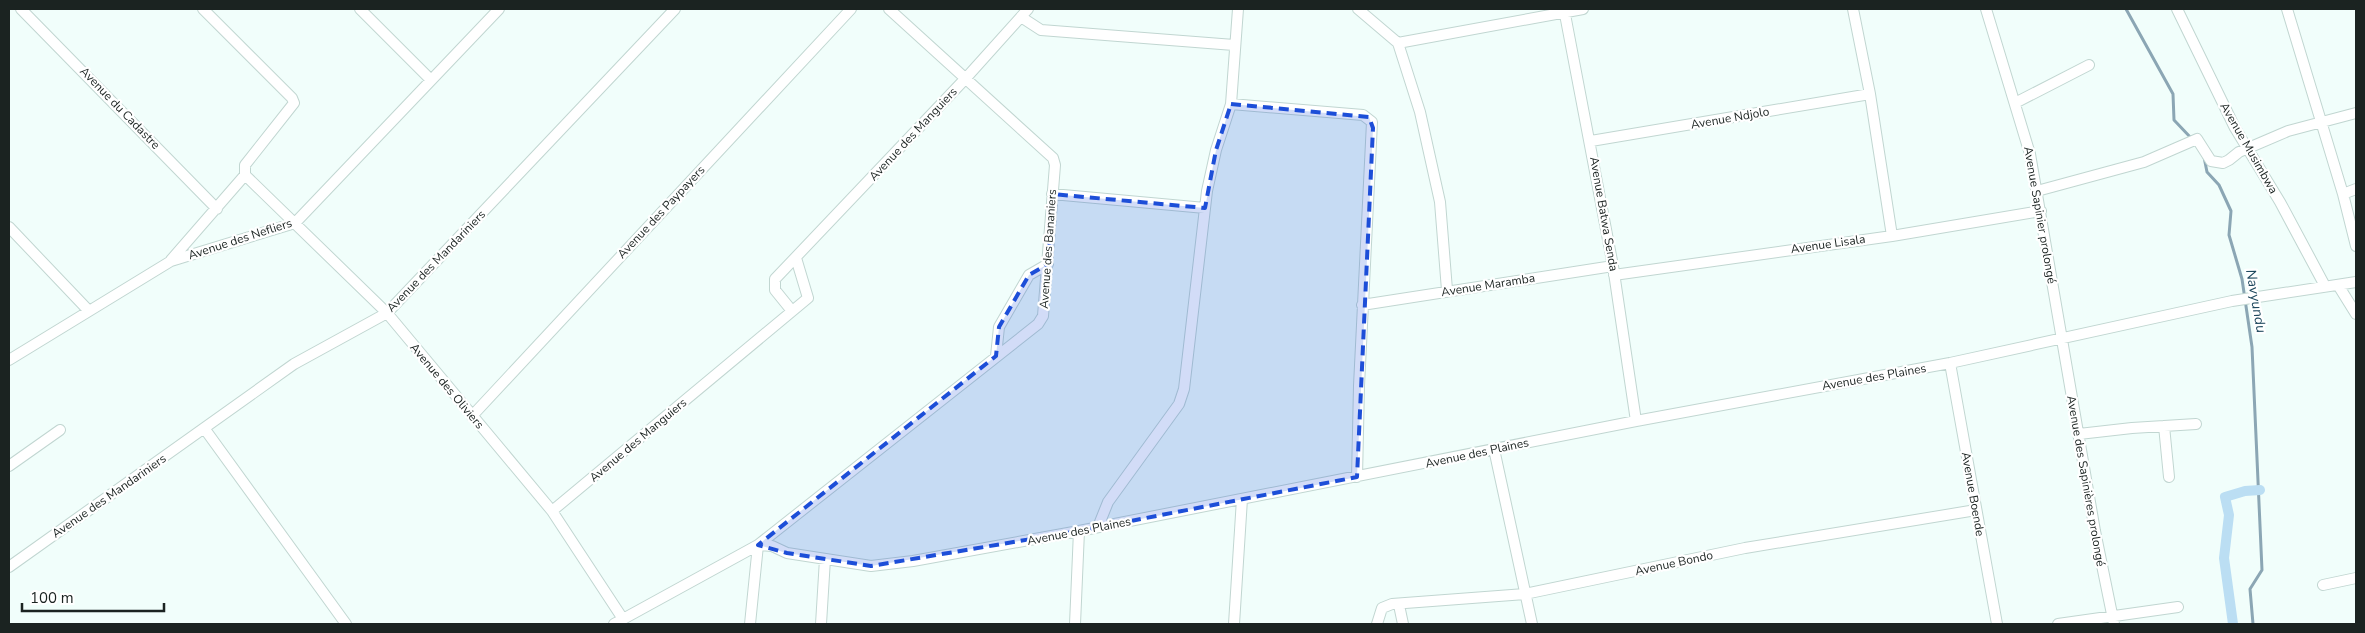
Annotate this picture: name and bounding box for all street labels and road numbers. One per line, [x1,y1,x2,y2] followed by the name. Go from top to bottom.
[76,63,164,153] street label: Avenue du Cadastre
[865,84,961,184] street label: Avenue des Manguiers
[2216,99,2282,197] street label: Avenue Musimbwa
[1689,103,1771,133] street label: Avenue Ndjolo
[2020,145,2060,285] street label: Avenue Sapinier prolongé
[1586,155,1622,273] street label: Avenue Batwa Senda
[614,162,709,262] street label: Avenue des Paypayers
[1036,188,1060,309] street label: Avenue des Bananiers
[383,206,489,315] street label: Avenue des Mandariniers
[186,215,294,263] street label: Avenue des Nefliers
[1790,231,1866,257] street label: Avenue Lisala
[1440,270,1536,300] street label: Avenue Maramba
[406,340,488,432] street label: Avenue des Oliviers
[1821,360,1928,394] street label: Avenue des Plaines
[586,394,690,486] street label: Avenue des Manguiers
[2063,394,2109,568] street label: Avenue des Sapinières prolongé
[1424,434,1530,472] street label: Avenue des Plaines
[49,450,169,542] street label: Avenue des Mandariniers
[1958,451,1988,537] street label: Avenue Boende
[1026,513,1132,549] street label: Avenue des Plaines
[1634,547,1715,579] street label: Avenue Bondo

